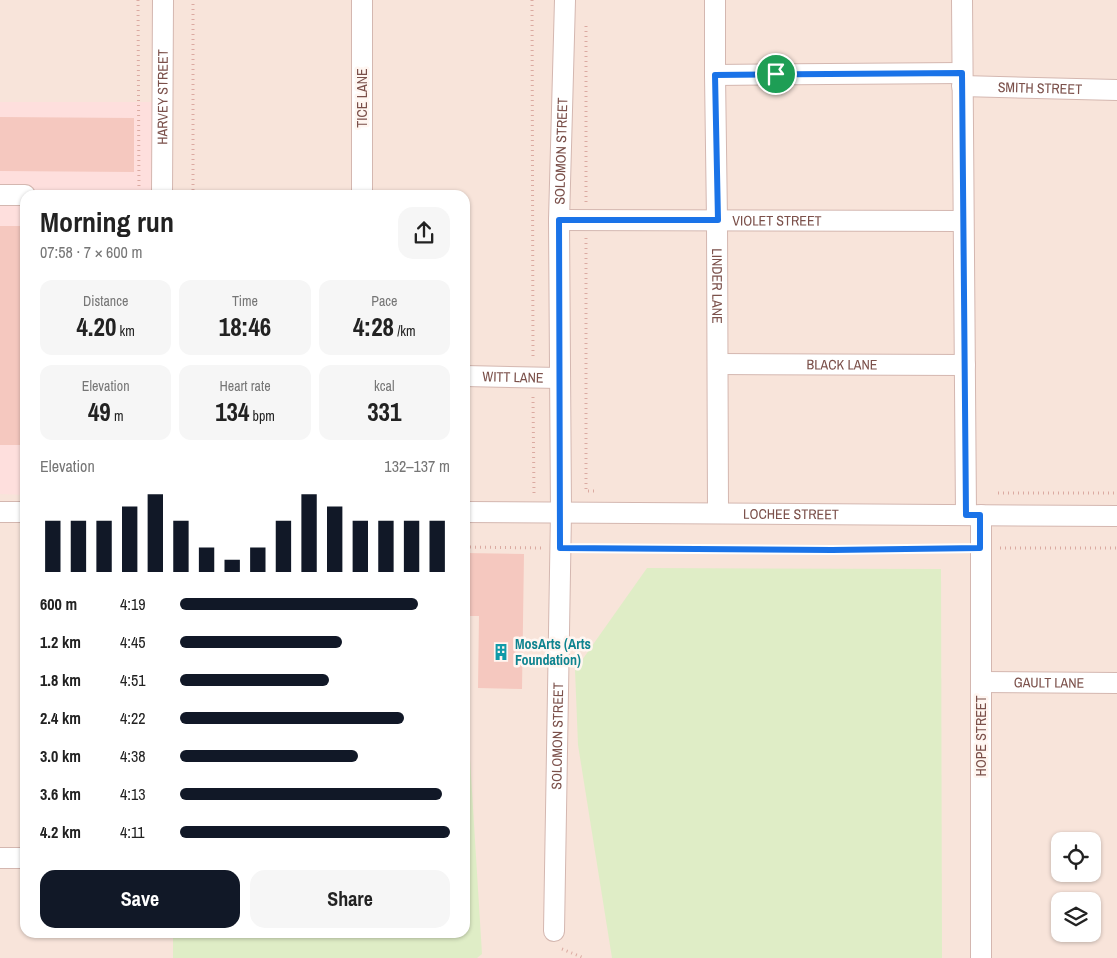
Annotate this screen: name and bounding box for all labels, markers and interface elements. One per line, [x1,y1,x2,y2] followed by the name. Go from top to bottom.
[153,49,172,145] street label: HARVEY STREET
[755,53,797,95] pin
[762,60,790,88] icon: arrive
[353,68,371,128] street label: TICE LANE
[998,78,1082,98] street label: SMITH STREET
[550,97,571,205] street label: SOLOMON STREET
[40,203,174,241] text: Morning run
[398,207,450,259] button: share
[732,211,822,230] street label: VIOLET STREET
[40,241,143,263] text: 07:58 · 7 × 600 m
[708,248,726,324] street label: LINDER LANE
[83,292,128,310] text: Distance
[232,292,258,310] text: Time
[371,292,397,310] text: Pace
[76,310,116,344] text: 4.20
[219,310,271,344] text: 18:46
[353,310,394,344] text: 4:28
[116,322,135,340] text: km
[394,322,416,340] text: /km
[806,355,878,374] street label: BLACK LANE
[482,367,544,387] street label: WITT LANE
[82,377,130,395] text: Elevation
[219,377,271,395] text: Heart rate
[374,377,395,395] text: kcal
[88,395,111,429] text: 49
[215,395,249,429] text: 134
[367,395,401,429] text: 331
[111,407,123,425] text: m
[249,407,275,425] text: bpm
[40,455,95,477] text: Elevation
[384,455,450,477] text: 132–137 m
[743,505,839,523] street label: LOCHEE STREET
[40,593,77,615] text: 600 m
[120,593,146,615] text: 4:19
[40,631,81,653] text: 1.2 km
[120,631,146,653] text: 4:45
[515,635,591,669] place label: MosArts (Arts Foundation)
[491,642,511,662] building icon: MosArts (Arts Foundation)
[40,669,81,691] text: 1.8 km
[120,669,146,691] text: 4:51
[1014,673,1084,692] street label: GAULT LANE
[547,682,567,790] street label: SOLOMON STREET
[972,695,990,777] street label: HOPE STREET
[40,707,81,729] text: 2.4 km
[120,707,146,729] text: 4:22
[40,745,81,767] text: 3.0 km
[120,745,146,767] text: 4:38
[40,783,81,805] text: 3.6 km
[120,783,146,805] text: 4:13
[40,821,81,843] text: 4.2 km
[120,821,145,843] text: 4:11
[1051,832,1101,942] map controls
[1051,832,1101,882] button: locate
[40,870,240,928] button: Save
[250,870,450,928] button: Share
[1051,892,1101,942] button: layers

